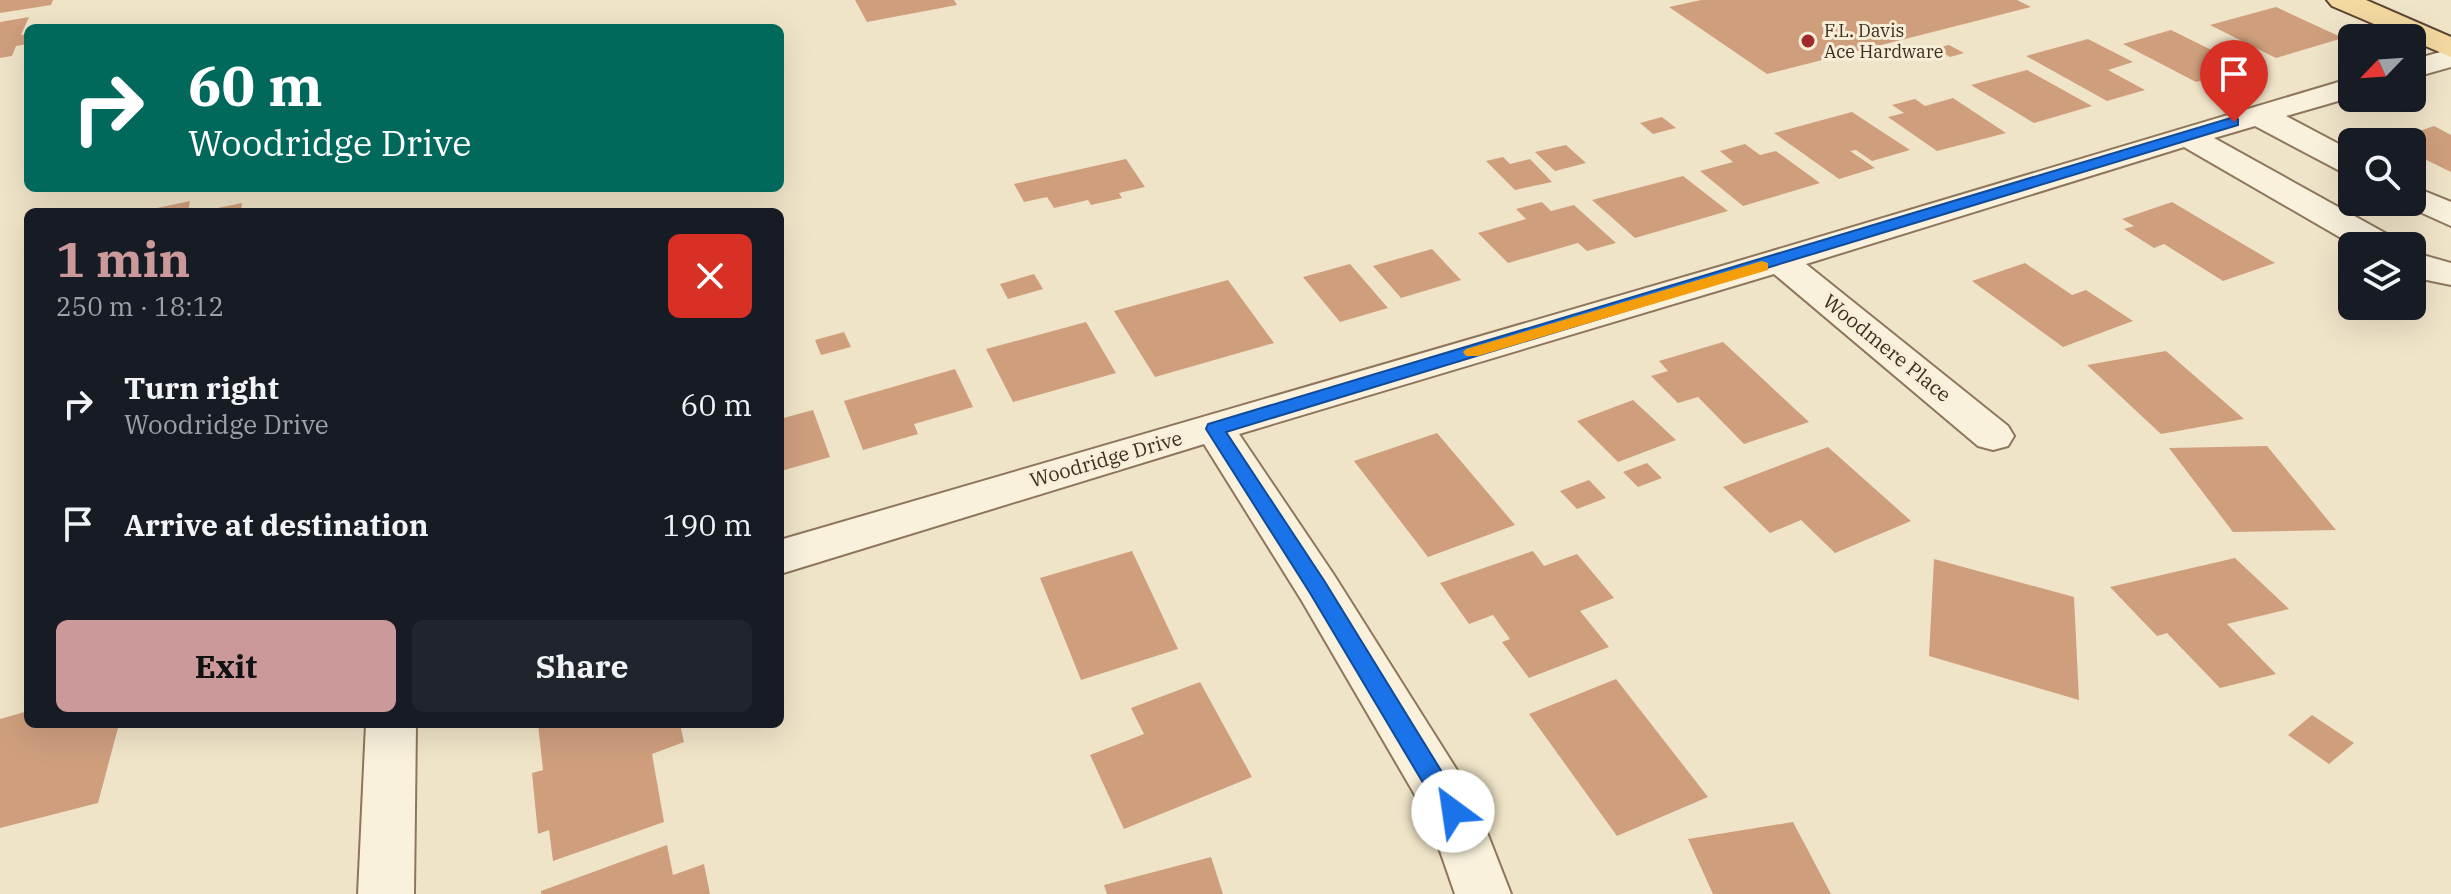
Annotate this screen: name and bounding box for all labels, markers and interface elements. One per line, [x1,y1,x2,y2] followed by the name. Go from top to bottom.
[1824,19,1943,63] place label: F.L. Davis Ace Hardware
[2338,24,2426,112] north arrow
[2338,24,2426,320] map controls
[1799,32,1817,50] marker: F.L. Davis Ace Hardware
[2200,40,2268,122] pin
[188,49,323,121] text: 60 m
[2212,52,2256,96] icon: arrive
[56,56,160,160] icon: right
[188,119,472,166] text: Woodridge Drive
[2338,128,2426,216] button: search
[56,228,190,290] text: 1 min
[2338,232,2426,320] button: layers
[668,234,752,318] button: close
[1817,287,1957,408] street label: Woodmere Place
[56,289,224,323] text: 250 m · 18:12
[124,368,279,407] text: Turn right
[56,382,100,426] icon: right
[680,385,752,424] text: 60 m
[124,407,329,441] text: Woodridge Drive
[1026,424,1185,493] street label: Woodridge Drive
[56,502,100,546] icon: arrive
[124,505,429,544] text: Arrive at destination
[662,505,752,544] text: 190 m
[56,620,396,712] button: Exit
[412,620,752,712] button: Share
[1411,769,1495,853] position arrow

